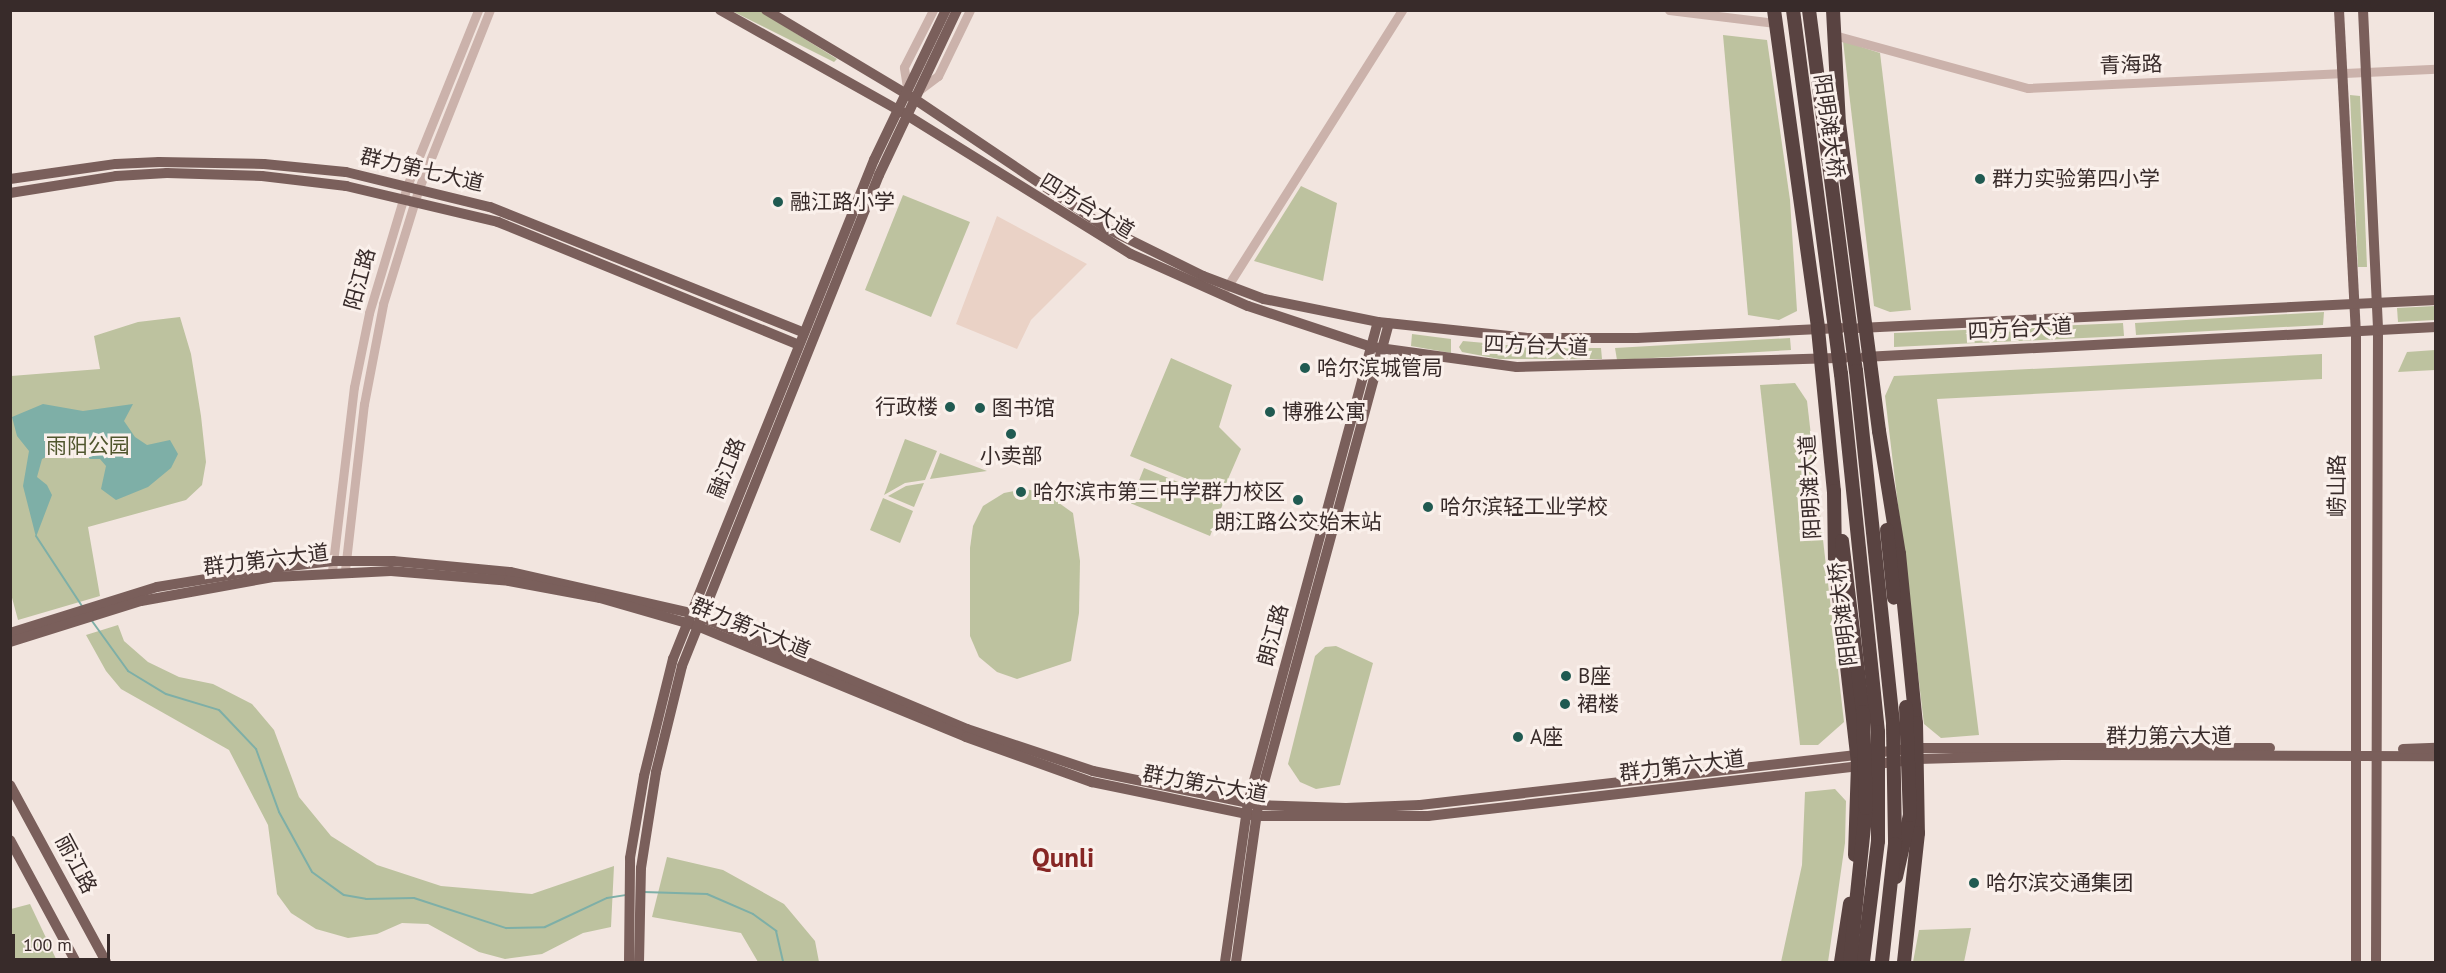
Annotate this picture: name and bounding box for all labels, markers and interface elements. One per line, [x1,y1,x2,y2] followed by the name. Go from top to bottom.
[2099,51,2163,79] street label: 青海路
[1809,72,1849,180] street label: 阳明滩大桥
[358,144,486,196] street label: 群力第七大道
[1992,166,2160,192] place label: 群力实验第四小学
[1036,168,1138,244] street label: 四方台大道
[1973,172,1987,186] marker: 群力实验第四小学
[790,189,895,215] place label: 融江路小学
[771,195,785,209] marker: 融江路小学
[340,245,380,313] street label: 阳江路
[1967,314,2073,344] street label: 四方台大道
[1483,332,1589,360] street label: 四方台大道
[1317,355,1443,381] place label: 哈尔滨城管局
[1298,361,1312,375] marker: 哈尔滨城管局
[875,394,938,420] place label: 行政楼
[992,395,1055,421] place label: 图书馆
[1282,399,1366,425] place label: 博雅公寓
[943,400,957,414] marker: 行政楼
[973,401,987,415] marker: 图书馆
[1263,405,1277,419] marker: 博雅公寓
[1004,427,1018,441] marker: 小卖部
[46,433,130,459] park label: 雨阳公园
[704,434,750,502] street label: 融江路
[1795,434,1825,540] street label: 阳明滩大道
[980,443,1042,469] place label: 小卖部
[2324,455,2350,517] street label: 崂山路
[1033,479,1285,505] place label: 哈尔滨市第三中学群力校区
[1014,485,1028,499] marker: 哈尔滨市第三中学群力校区
[1291,493,1305,507] marker: 朗江路公交始末站
[1440,494,1608,520] place label: 哈尔滨轻工业学校
[1421,500,1435,514] marker: 哈尔滨轻工业学校
[1214,509,1382,535] place label: 朗江路公交始末站
[202,540,330,580] street label: 群力第六大道
[1824,560,1862,668] street label: 阳明滩大桥
[688,593,814,663] street label: 群力第六大道
[1253,601,1293,669] street label: 朗江路
[1578,663,1611,689] place label: B座
[1559,669,1573,683] marker: B座
[1577,691,1619,717] place label: 裙楼
[1558,697,1572,711] marker: 裙楼
[2106,723,2232,749] street label: 群力第六大道
[1530,724,1563,750] place label: A座
[1511,730,1525,744] marker: A座
[1618,746,1746,786] street label: 群力第六大道
[1141,761,1269,807] street label: 群力第六大道
[50,830,102,898] street label: 丽江路
[1032,842,1094,874] district label: Qunli
[1986,870,2133,896] place label: 哈尔滨交通集团
[1967,876,1981,890] marker: 哈尔滨交通集团
[15,922,112,960] scale bar
[23,933,72,956] text: 100 m

